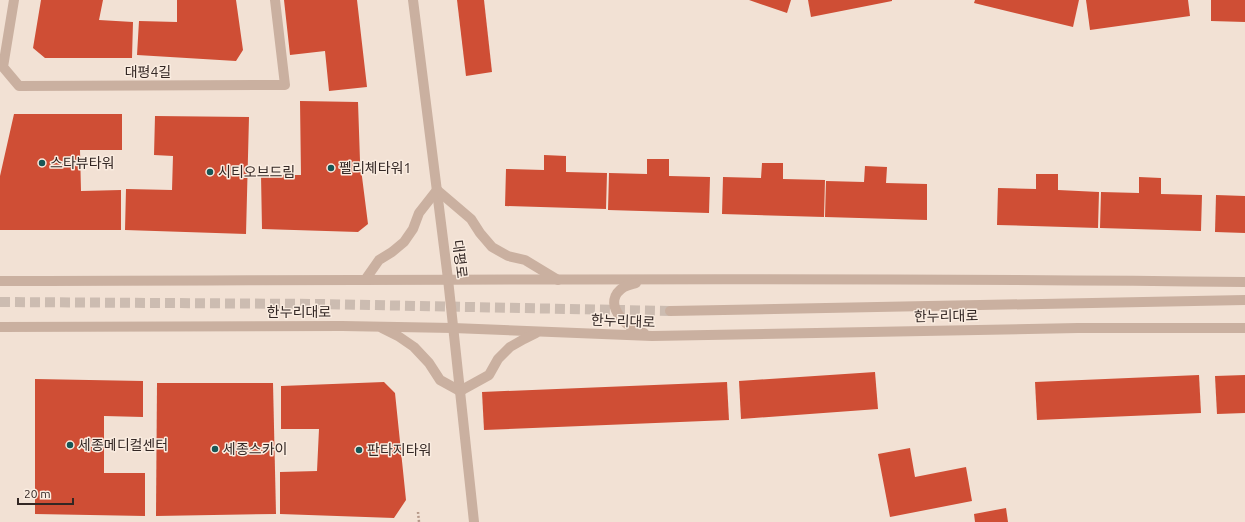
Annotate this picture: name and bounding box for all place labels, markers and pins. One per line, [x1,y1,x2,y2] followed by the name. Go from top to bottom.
[50,155,114,171] place label: 스타뷰타워
[37,158,47,168] marker: 스타뷰타워
[339,160,411,176] place label: 펠리체타워1
[326,163,336,173] marker: 펠리체타워1
[218,164,295,180] place label: 시티오브드림
[205,167,215,177] marker: 시티오브드림
[78,437,168,453] place label: 세종메디컬센터
[65,440,75,450] marker: 세종메디컬센터
[223,441,287,457] place label: 세종스카이
[367,442,431,458] place label: 판타지타워
[210,444,220,454] marker: 세종스카이
[354,445,364,455] marker: 판타지타워

